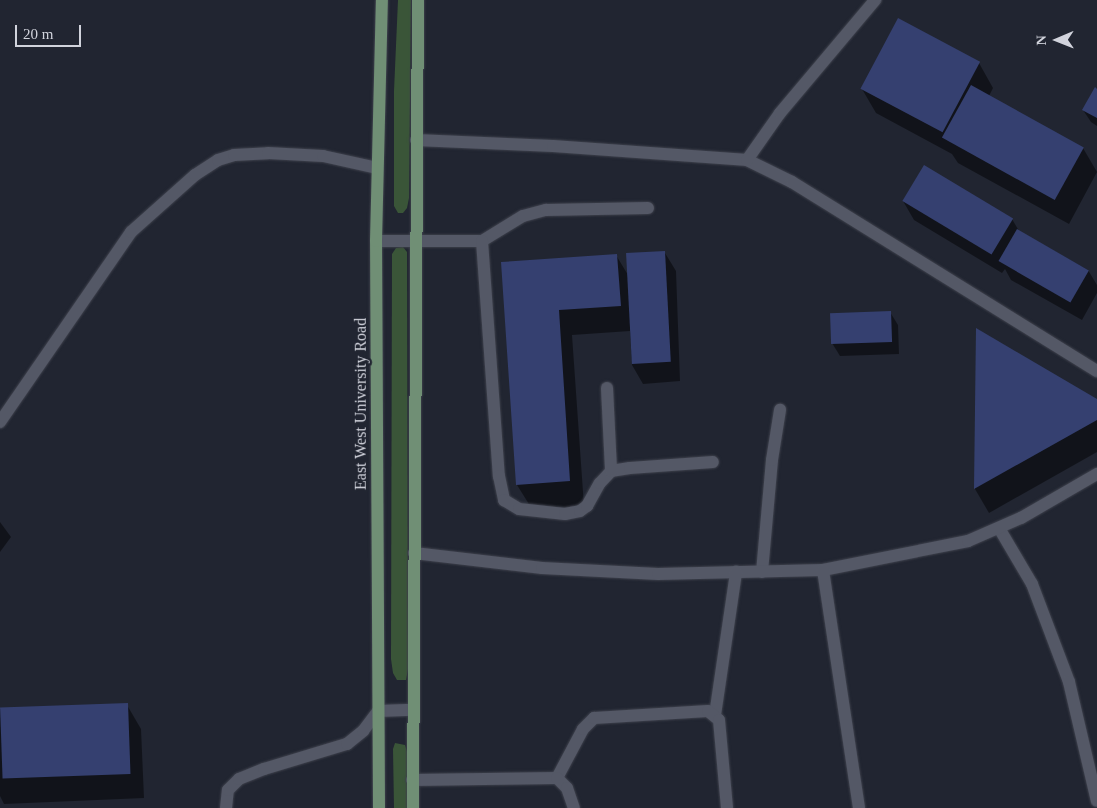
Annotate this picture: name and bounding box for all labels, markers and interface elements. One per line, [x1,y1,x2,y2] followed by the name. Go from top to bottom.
[18,15,84,47] scale bar
[1032,15,1082,65] north arrow
[23,26,53,42] text: 20 m
[1034,35,1049,45] text: N
[351,318,371,490] street label: East West University Road

